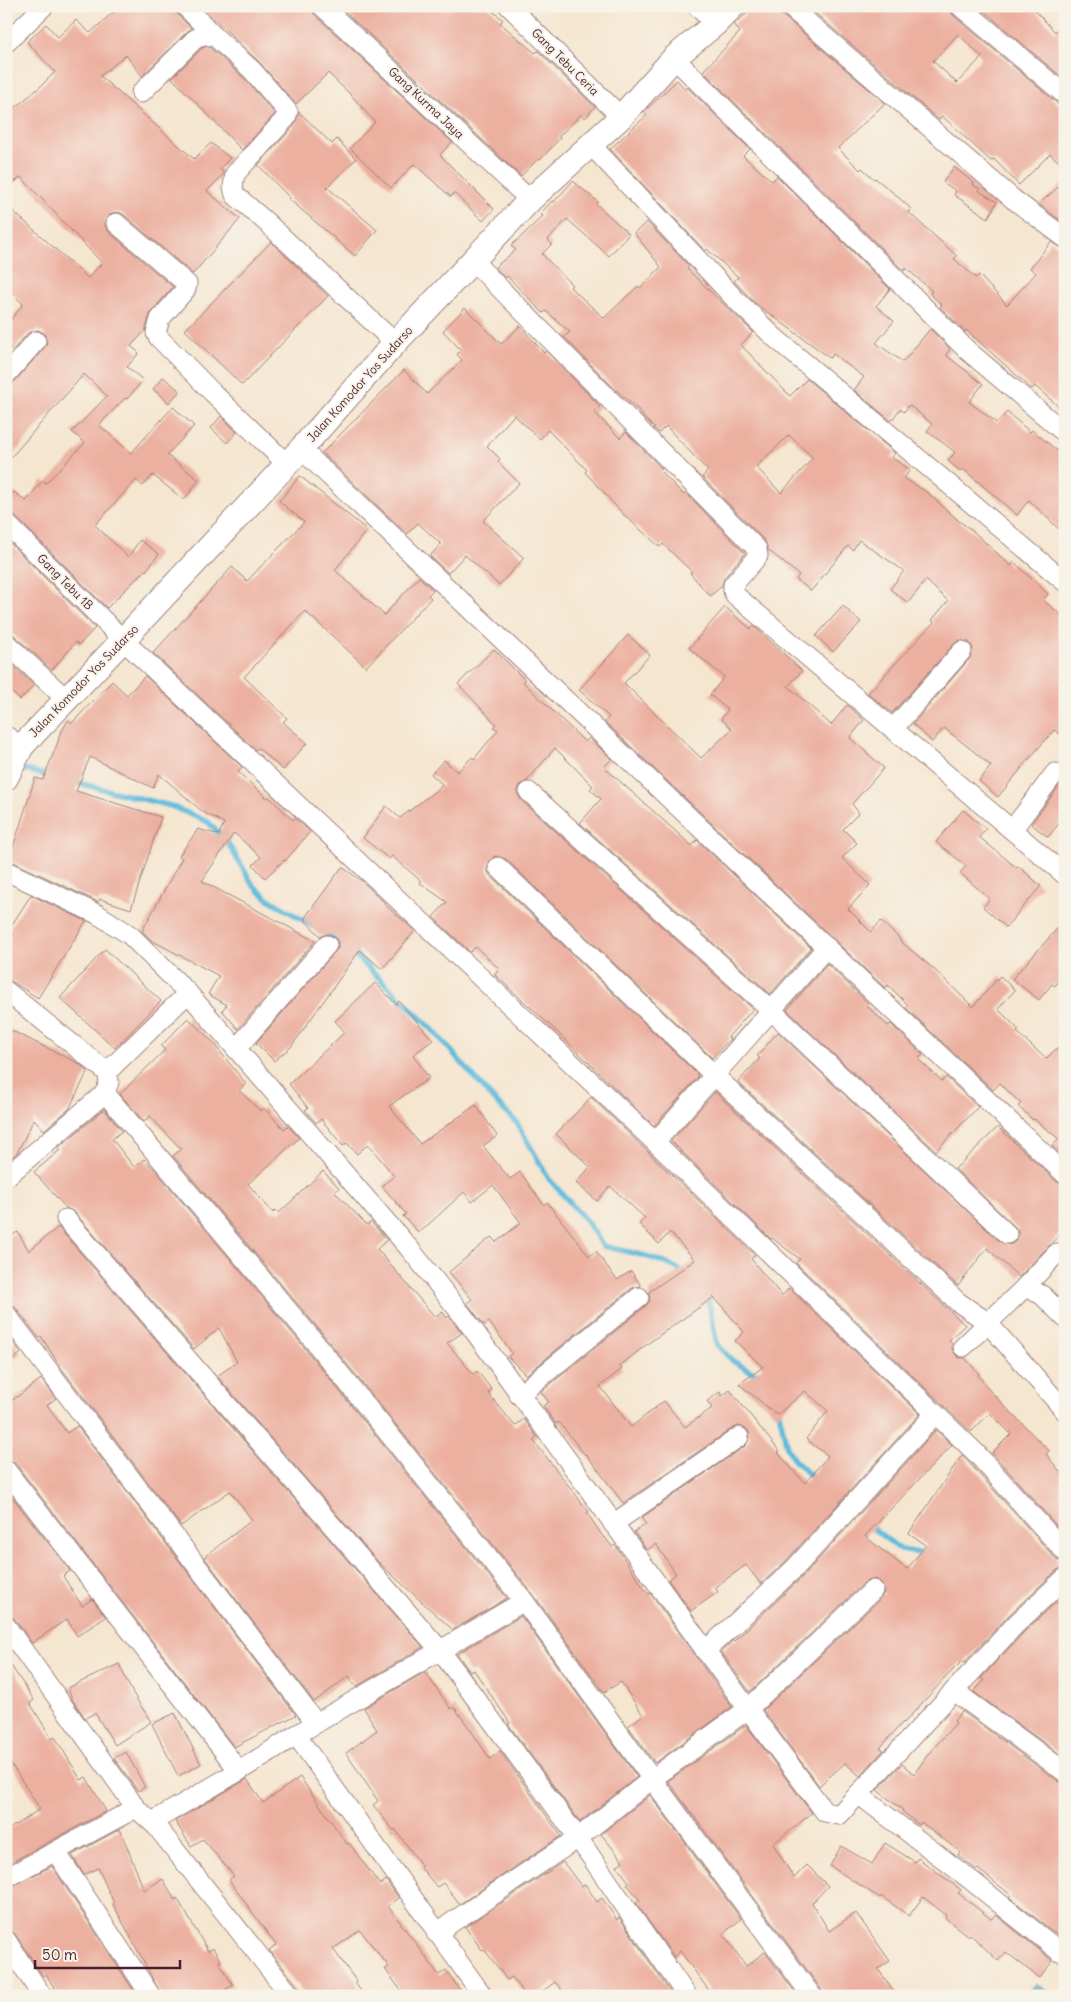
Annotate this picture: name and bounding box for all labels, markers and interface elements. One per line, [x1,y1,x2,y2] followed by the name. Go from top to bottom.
[529,25,602,98] street label: Gang Tebu Ceria
[385,64,467,142] street label: Gang Kurma Jaya
[304,322,416,445] street label: Jalan Komodor Yos Sudarso
[34,551,97,613] street label: Gang Tebu 1B
[26,621,142,740] street label: Jalan Komodor Yos Sudarso
[35,1937,180,1969] scale bar
[42,1945,77,1964] text: 50 m

